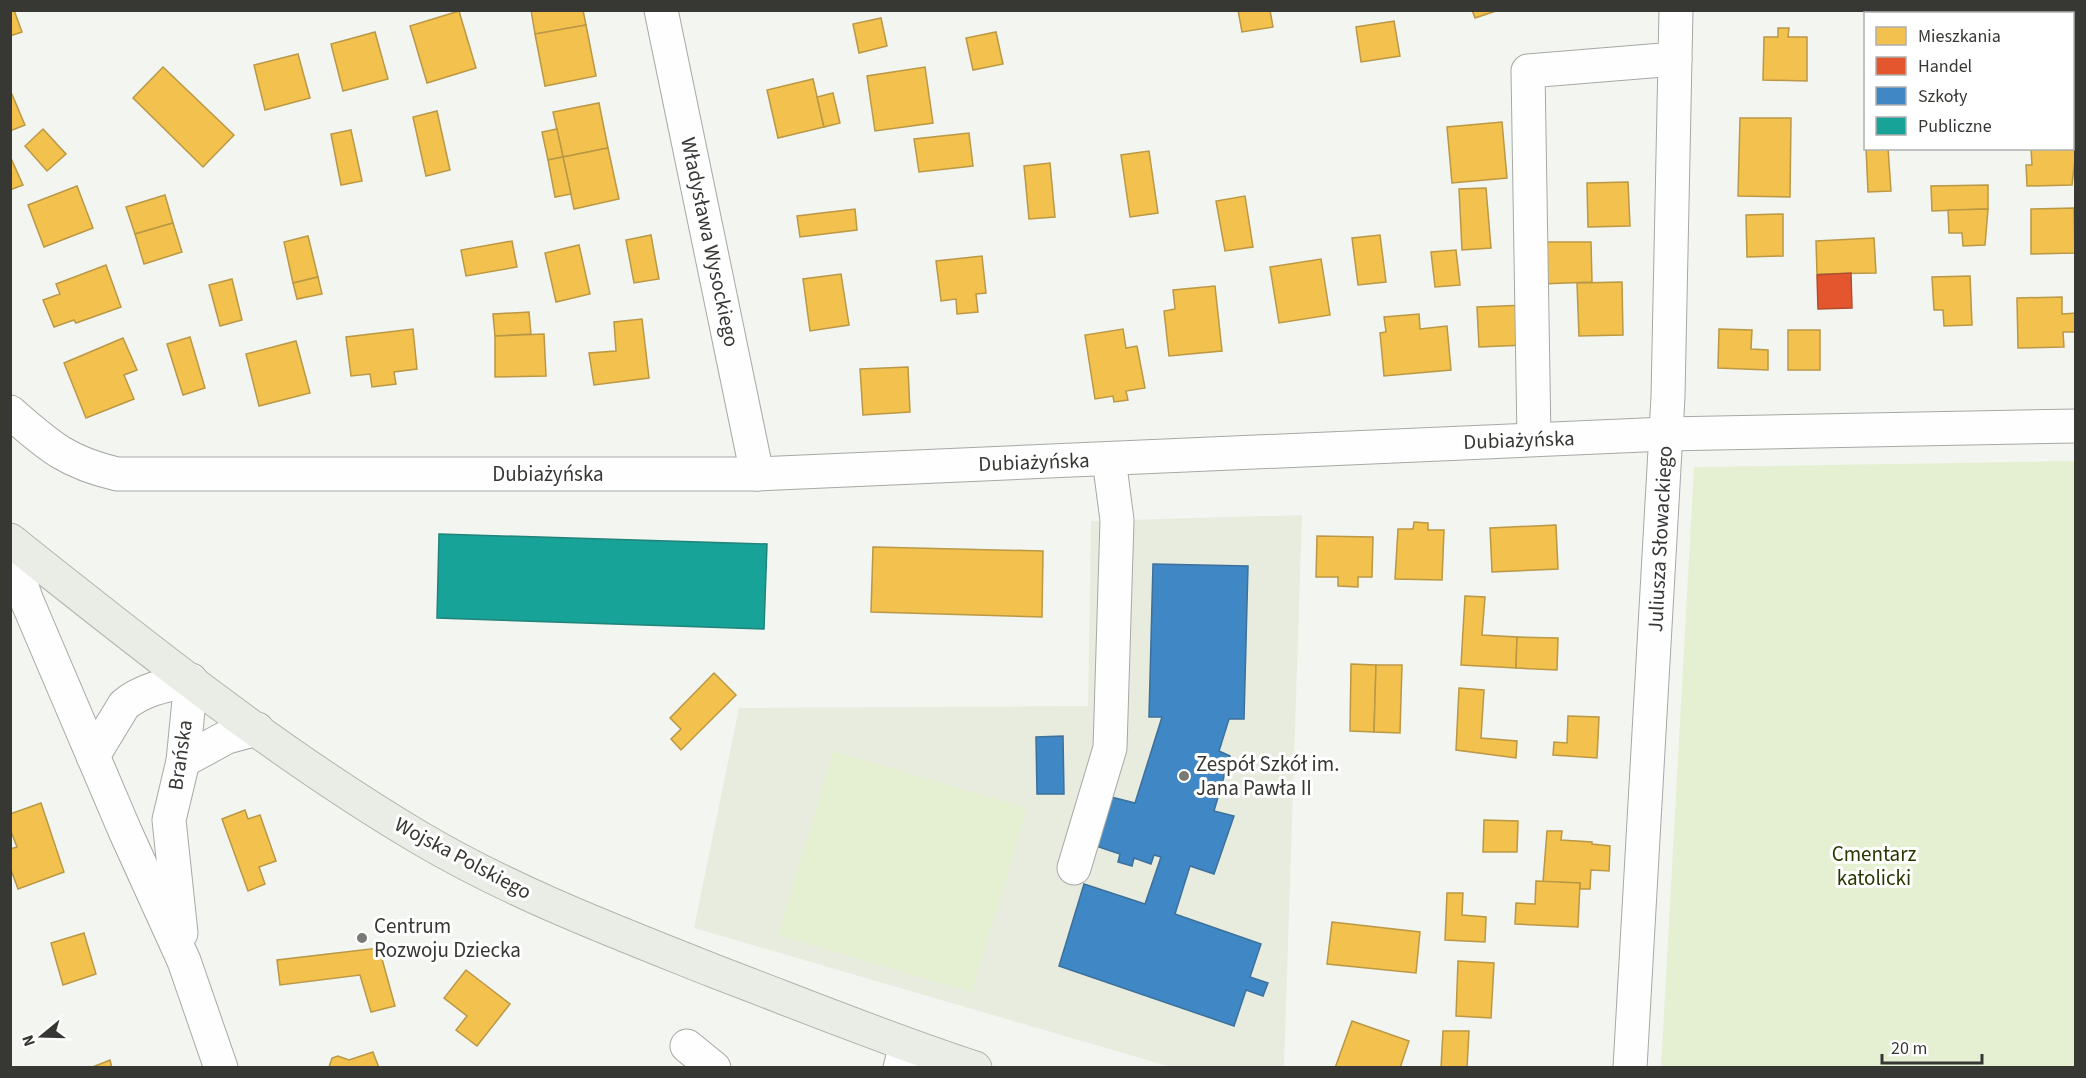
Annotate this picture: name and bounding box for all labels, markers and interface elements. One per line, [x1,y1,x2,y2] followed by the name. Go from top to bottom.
[1864,12,2074,150] legend
[1918,24,2001,49] text: Mieszkania
[1918,54,1972,79] text: Handel
[1918,84,1968,109] text: Szkoły
[1918,114,1992,139] text: Publiczne
[673,134,747,350] street label: Władysława Wysockiego
[1463,423,1575,457] street label: Dubiażyńska
[978,445,1090,479] street label: Dubiażyńska
[1640,445,1680,633] street label: Juliusza Słowackiego
[492,459,604,489] street label: Dubiażyńska
[160,718,200,792] street label: Brańska
[1196,749,1339,803] place label: Zespół Szkół im. Jana Pawła II
[1177,769,1191,783] marker: Zespół Szkół im. Jana Pawła II
[389,809,537,907] street label: Wojska Polskiego
[1832,839,1916,893] park label: Cmentarz katolicki
[374,911,521,965] place label: Centrum Rozwoju Dziecka
[355,931,369,945] marker: Centrum Rozwoju Dziecka
[12,1006,72,1066] north arrow
[1882,1027,1982,1065] scale bar
[17,1032,41,1049] text: N
[1891,1036,1927,1061] text: 20 m

